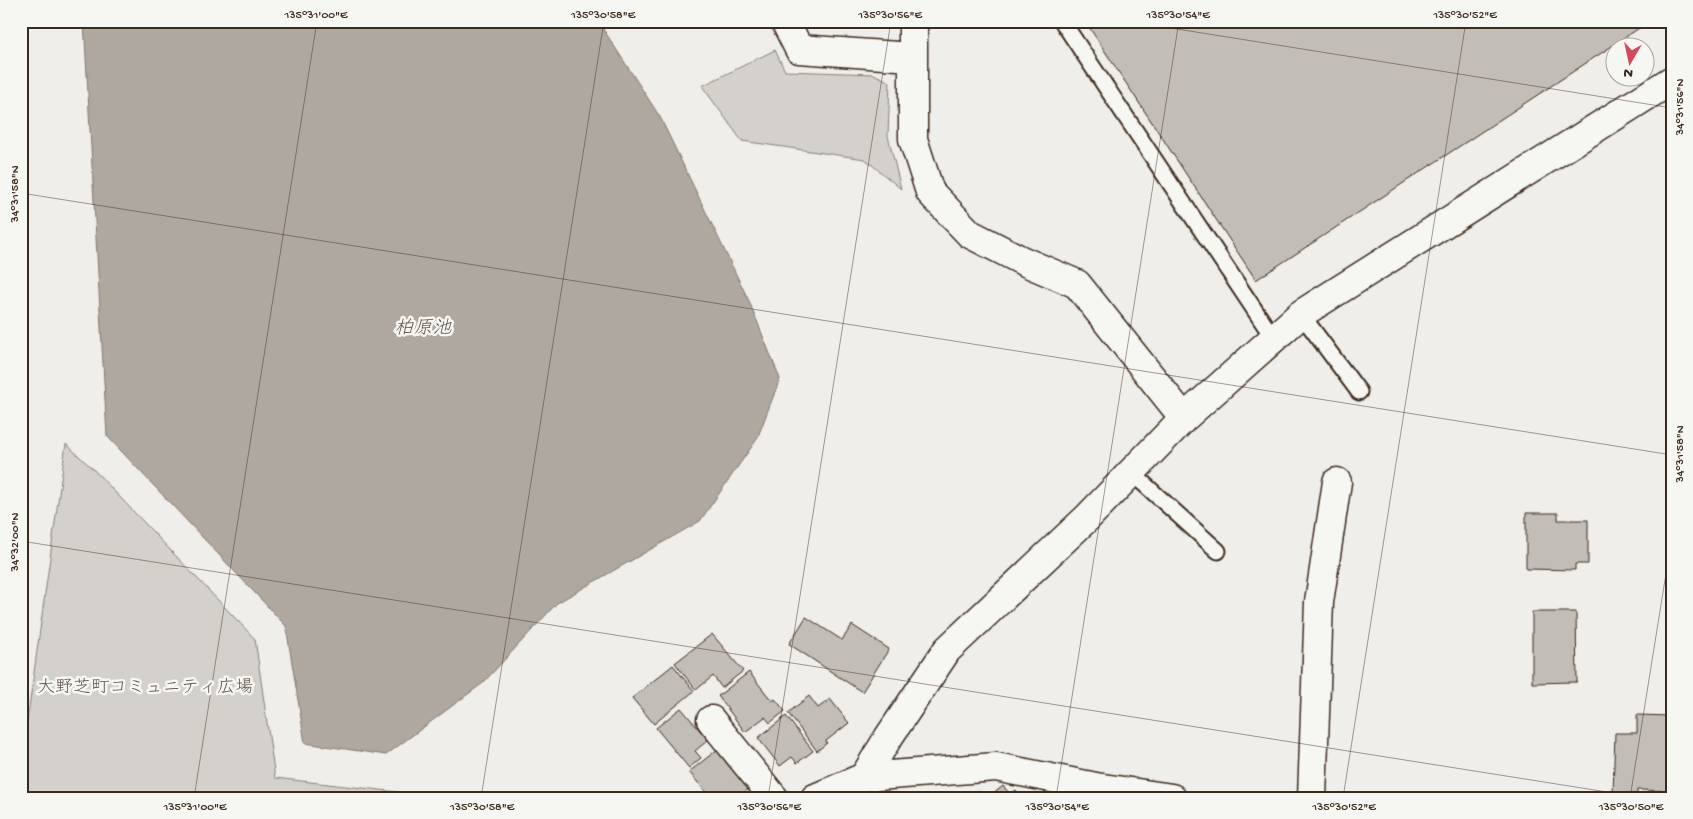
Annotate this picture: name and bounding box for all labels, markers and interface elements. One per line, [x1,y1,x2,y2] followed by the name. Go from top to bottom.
[284,9,348,23] text: 135°31'00"E
[570,9,636,23] text: 135°30'58"E
[857,9,922,23] text: 135°30'56"E
[1145,9,1210,23] text: 135°30'54"E
[1432,9,1497,23] text: 135°30'52"E
[1606,38,1656,88] north arrow
[1623,63,1634,81] text: N
[1674,79,1688,136] text: 34°31'56"N
[9,165,23,224] text: 34°31'58"N
[394,318,452,341] water label: 柏原池
[1674,425,1688,484] text: 34°31'58"N
[9,512,23,572] text: 34°32'00"N
[37,677,253,699] park label: 大野芝町コミュニティ広場
[163,801,227,815] text: 135°31'00"E
[449,801,515,815] text: 135°30'58"E
[736,801,801,815] text: 135°30'56"E
[1024,801,1089,815] text: 135°30'54"E
[1311,801,1376,815] text: 135°30'52"E
[1598,801,1664,815] text: 135°30'50"E

